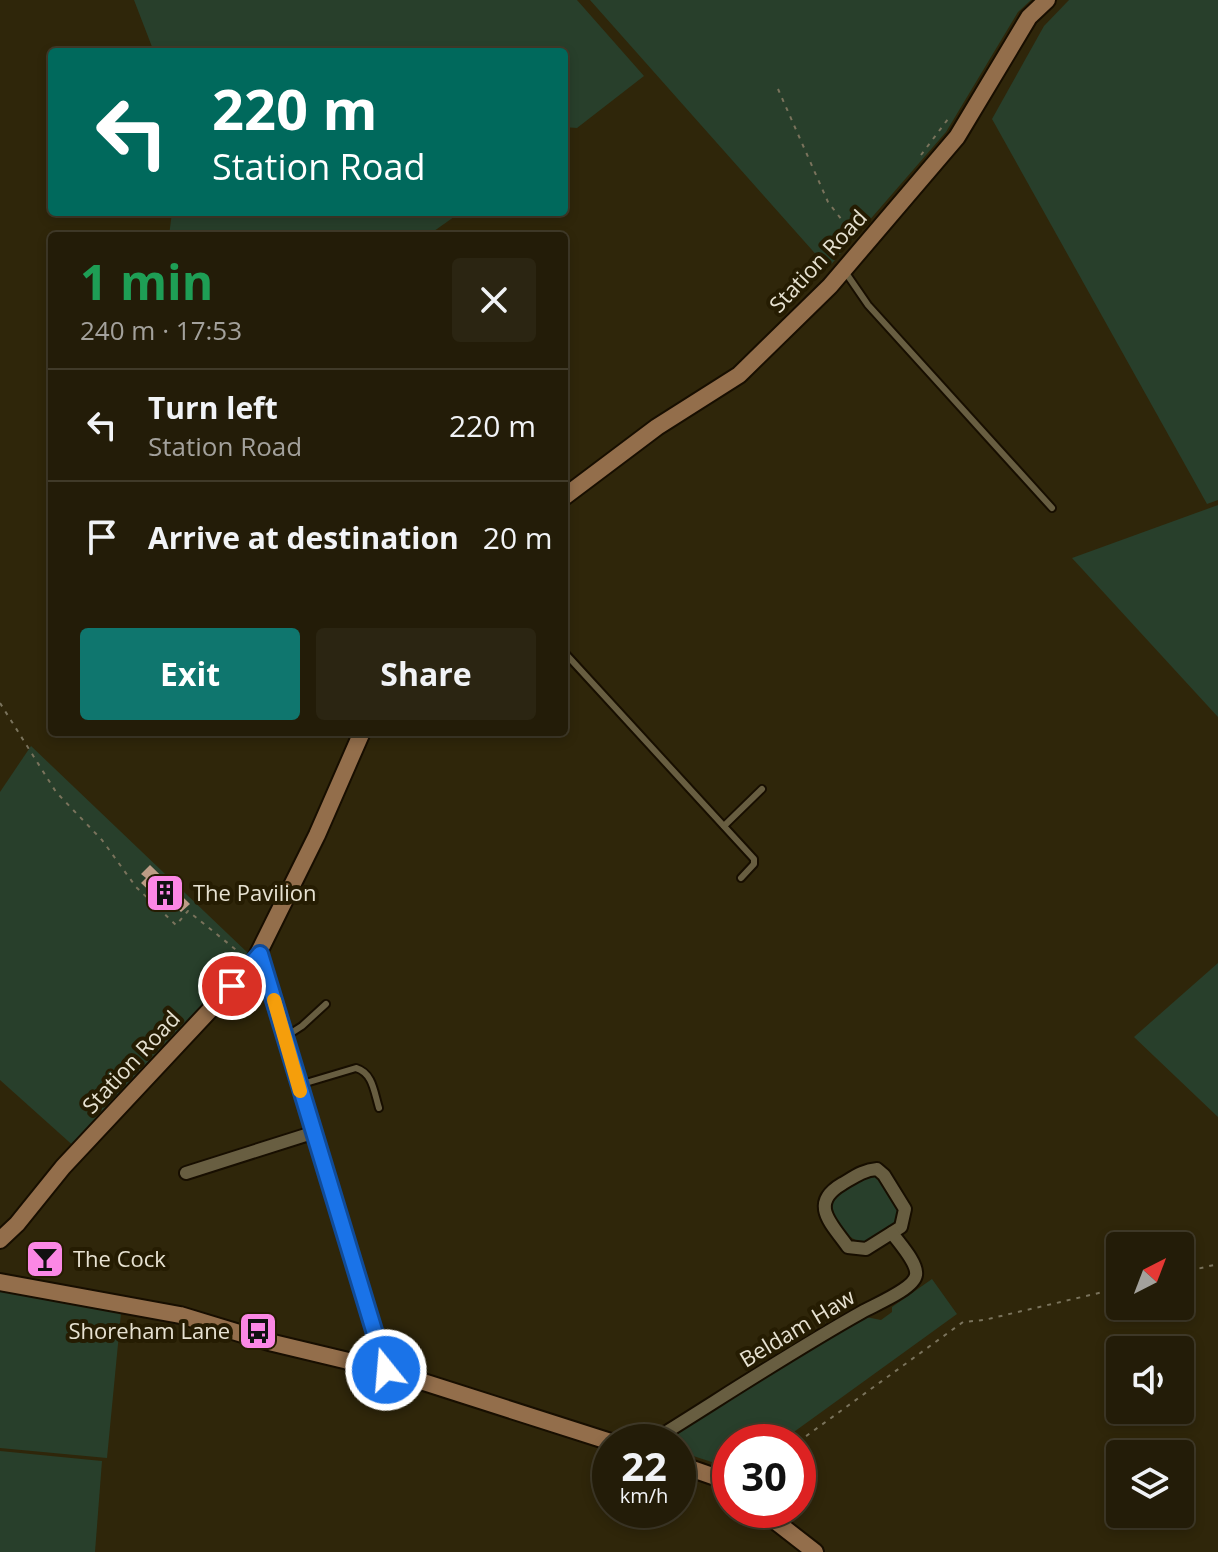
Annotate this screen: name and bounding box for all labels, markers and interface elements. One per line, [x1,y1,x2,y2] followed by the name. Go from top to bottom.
[212,70,378,146] text: 220 m
[80,80,184,184] icon: left
[212,142,426,191] text: Station Road
[762,202,873,318] street label: Station Road
[80,249,213,314] text: 1 min
[452,258,536,342] button: close
[80,312,242,348] text: 240 m · 17:53
[148,387,278,428] text: Turn left
[80,403,124,447] icon: left
[449,405,536,446] text: 220 m
[148,428,302,464] text: Station Road
[80,515,124,559] icon: arrive
[148,517,459,558] text: Arrive at destination
[483,517,553,558] text: 20 m
[80,628,300,720] button: Exit
[316,628,536,720] button: Share
[144,872,186,914] building icon: The Pavilion
[193,877,317,907] place label: The Pavilion
[198,952,266,1020] pin
[210,964,254,1008] icon: arrive
[75,1003,186,1119] street label: Station Road
[1106,1232,1194,1320] north arrow
[1106,1232,1194,1528] map controls
[24,1238,66,1280] bar icon: The Cock
[73,1243,166,1273] place label: The Cock
[733,1281,860,1373] street label: Beldam Haw
[237,1310,279,1352] bus stop icon: Shoreham Lane
[69,1315,230,1345] place label: Shoreham Lane
[344,1328,428,1412] position arrow
[1106,1336,1194,1424] button: sound
[712,1424,816,1528] speed limit sign: 30
[621,1438,667,1493] text: 22
[1106,1440,1194,1528] button: layers
[620,1482,668,1509] text: km/h

